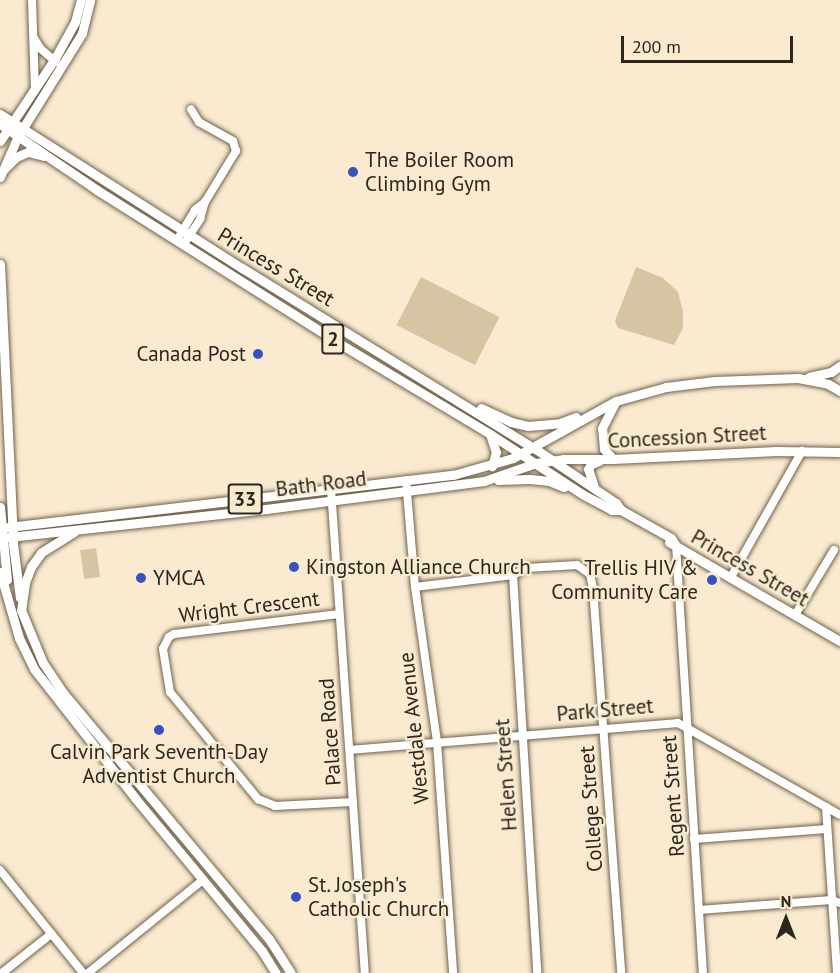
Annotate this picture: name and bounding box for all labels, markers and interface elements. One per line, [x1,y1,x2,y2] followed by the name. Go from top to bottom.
[624,24,796,62] scale bar
[632,35,681,58] text: 200 m
[365,147,514,197] place label: The Boiler Room Climbing Gym
[346,165,360,179] marker: The Boiler Room Climbing Gym
[213,222,339,312] street label: Princess Street
[321,322,345,356] road number: 2
[137,341,246,367] place label: Canada Post
[251,347,265,361] marker: Canada Post
[607,420,767,454] street label: Concession Street
[274,466,368,502] street label: Bath Road
[227,482,263,516] road number: 33
[687,524,813,612] street label: Princess Street
[306,554,532,580] place label: Kingston Alliance Church
[551,555,698,605] place label: Trellis HIV & Community Care
[287,560,301,574] marker: Kingston Alliance Church
[153,565,205,591] place label: YMCA
[134,571,148,585] marker: YMCA
[703,571,721,589] marker: Trellis HIV & Community Care
[177,586,321,628] street label: Wright Crescent
[393,651,435,805] street label: Westdale Avenue
[314,677,346,787] street label: Palace Road
[555,693,655,727] street label: Park Street
[490,718,522,832] street label: Helen Street
[152,723,166,737] marker: Calvin Park Seventh-Day Adventist Church
[656,734,690,858] street label: Regent Street
[50,739,268,789] place label: Calvin Park Seventh-Day Adventist Church
[574,745,608,873] street label: College Street
[308,872,450,922] place label: St. Joseph's Catholic Church
[756,889,816,949] north arrow
[289,890,303,904] marker: St. Joseph's Catholic Church
[781,891,791,911] text: N

